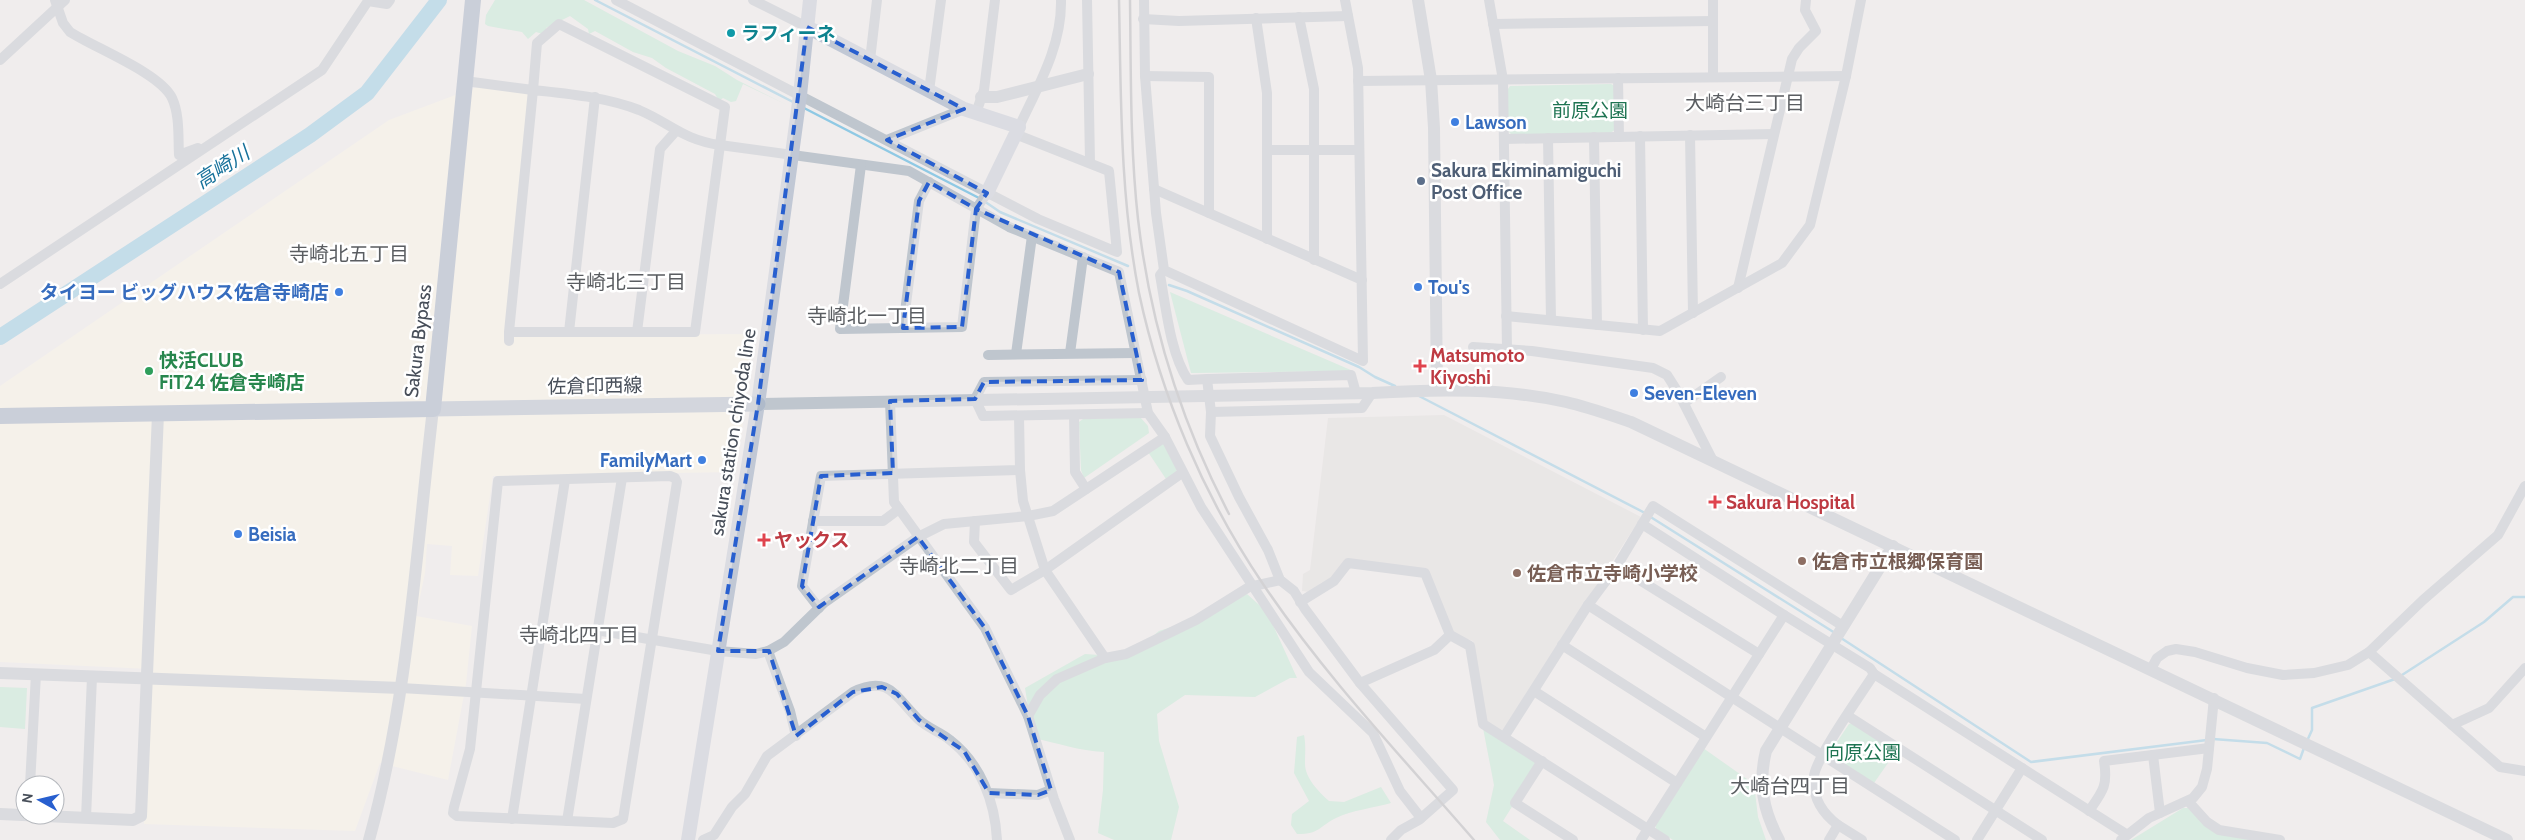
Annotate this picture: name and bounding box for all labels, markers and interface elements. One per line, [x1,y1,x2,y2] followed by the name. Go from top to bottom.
[741,22,836,45] place label: ラフィーネ
[725,27,737,39] marker: ラフィーネ
[1685,91,1805,115] district label: 大崎台三丁目
[1552,99,1628,122] park label: 前原公園
[1465,111,1527,134] place label: Lawson
[1449,116,1461,128] marker: Lawson
[190,140,255,193] water label: 高崎川
[1431,159,1621,204] place label: Sakura Ekiminamiguchi Post Office
[1415,175,1427,187] marker: Sakura Ekiminamiguchi Post Office
[289,242,409,266] district label: 寺崎北五丁目
[566,270,686,294] district label: 寺崎北三丁目
[1428,276,1470,299] place label: Tou's
[40,281,329,304] place label: タイヨー ビッグハウス佐倉寺崎店
[1412,281,1424,293] marker: Tou's
[400,283,436,399] street label: Sakura Bypass
[333,286,345,298] marker: タイヨー ビッグハウス佐倉寺崎店
[807,304,927,328] district label: 寺崎北一丁目
[705,327,761,537] street label: sakura station chiyoda line
[1430,344,1525,389] place label: Matsumoto Kiyoshi
[159,349,305,394] place label: 快活CLUB FiT24 佐倉寺崎店
[1414,360,1426,372] marker: Matsumoto Kiyoshi
[143,365,155,377] marker: 快活CLUB FiT24 佐倉寺崎店
[547,374,643,398] street label: 佐倉印西線
[1644,382,1757,405] place label: Seven-Eleven
[1628,387,1640,399] marker: Seven-Eleven
[600,449,692,472] place label: FamilyMart
[696,454,708,466] marker: FamilyMart
[1726,491,1855,514] place label: Sakura Hospital
[1708,495,1722,509] marker: Sakura Hospital
[248,523,297,546] place label: Beisia
[232,528,244,540] marker: Beisia
[774,529,849,552] place label: ヤックス
[758,534,770,546] marker: ヤックス
[1812,550,1983,573] place label: 佐倉市立根郷保育園
[899,554,1019,578] district label: 寺崎北二丁目
[1796,555,1808,567] marker: 佐倉市立根郷保育園
[1527,562,1698,585] place label: 佐倉市立寺崎小学校
[1511,567,1523,579] marker: 佐倉市立寺崎小学校
[519,623,639,647] district label: 寺崎北四丁目
[1825,741,1901,764] park label: 向原公園
[1730,774,1850,798] district label: 大崎台四丁目
[15,775,65,825] north arrow
[18,792,37,804] text: N

